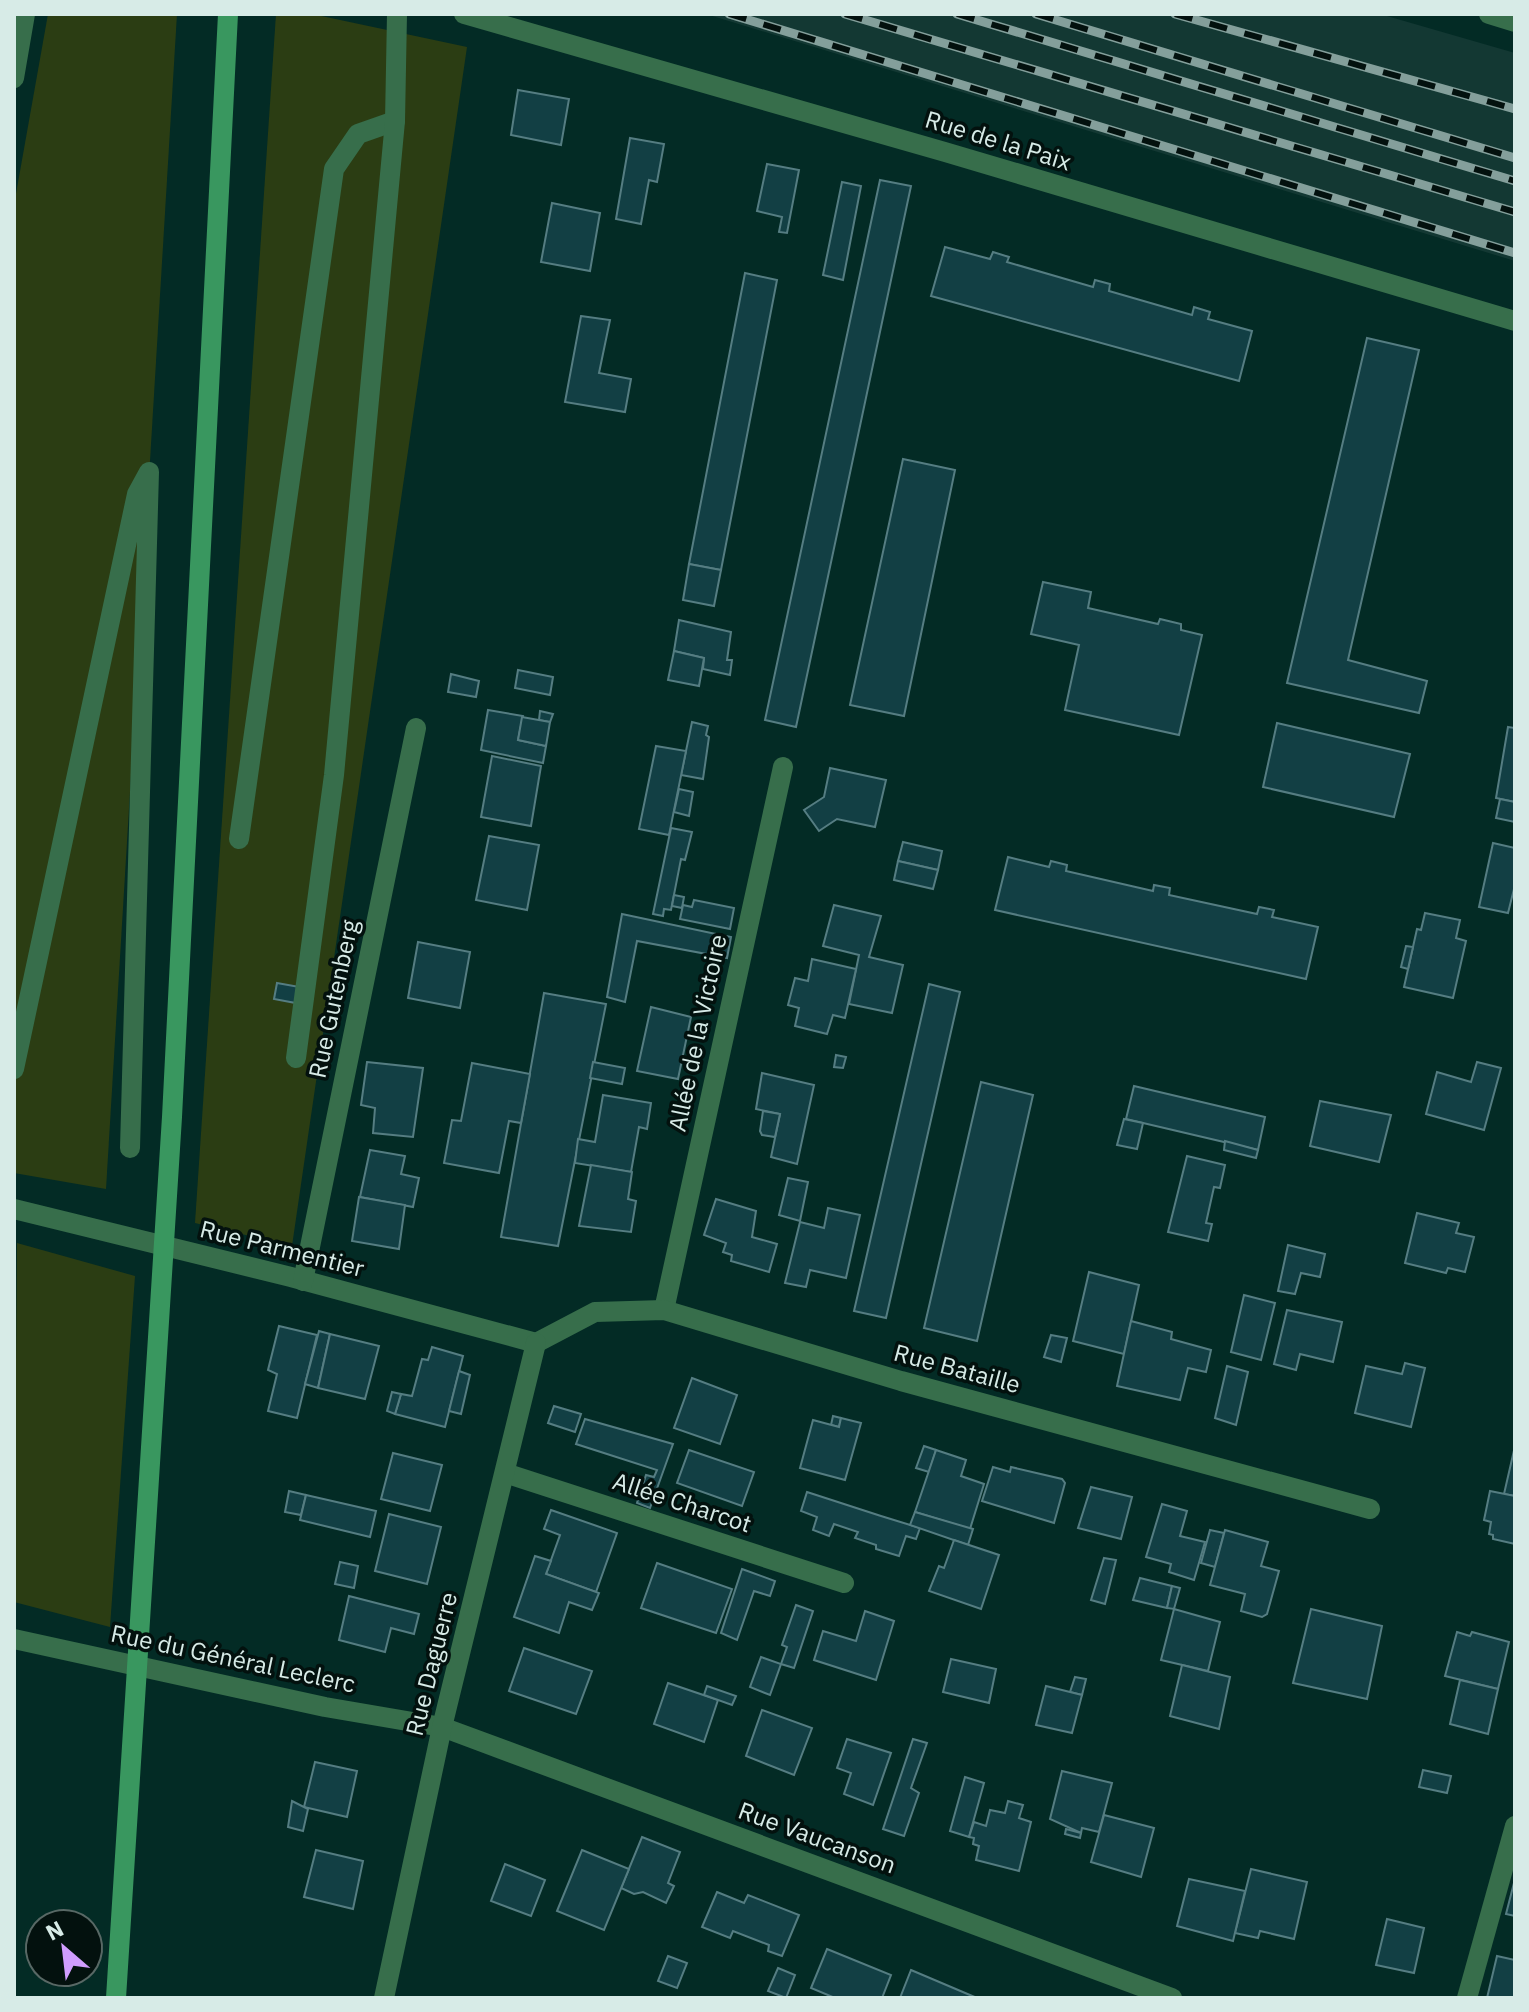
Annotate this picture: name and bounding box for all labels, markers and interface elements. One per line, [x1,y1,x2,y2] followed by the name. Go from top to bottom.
[921,103,1075,177] street label: Rue de la Paix
[301,916,366,1081] street label: Rue Gutenberg
[661,931,734,1134] street label: Allée de la Victoire
[197,1212,368,1284] street label: Rue Parmentier
[890,1336,1024,1400] street label: Rue Bataille
[609,1465,756,1540] street label: Allée Charcot
[398,1589,464,1739] street label: Rue Daguerre
[108,1616,358,1700] street label: Rue du Général Leclerc
[734,1794,901,1880] street label: Rue Vaucanson
[24,1908,104,1988] north arrow
[41,1913,68,1946] text: N

